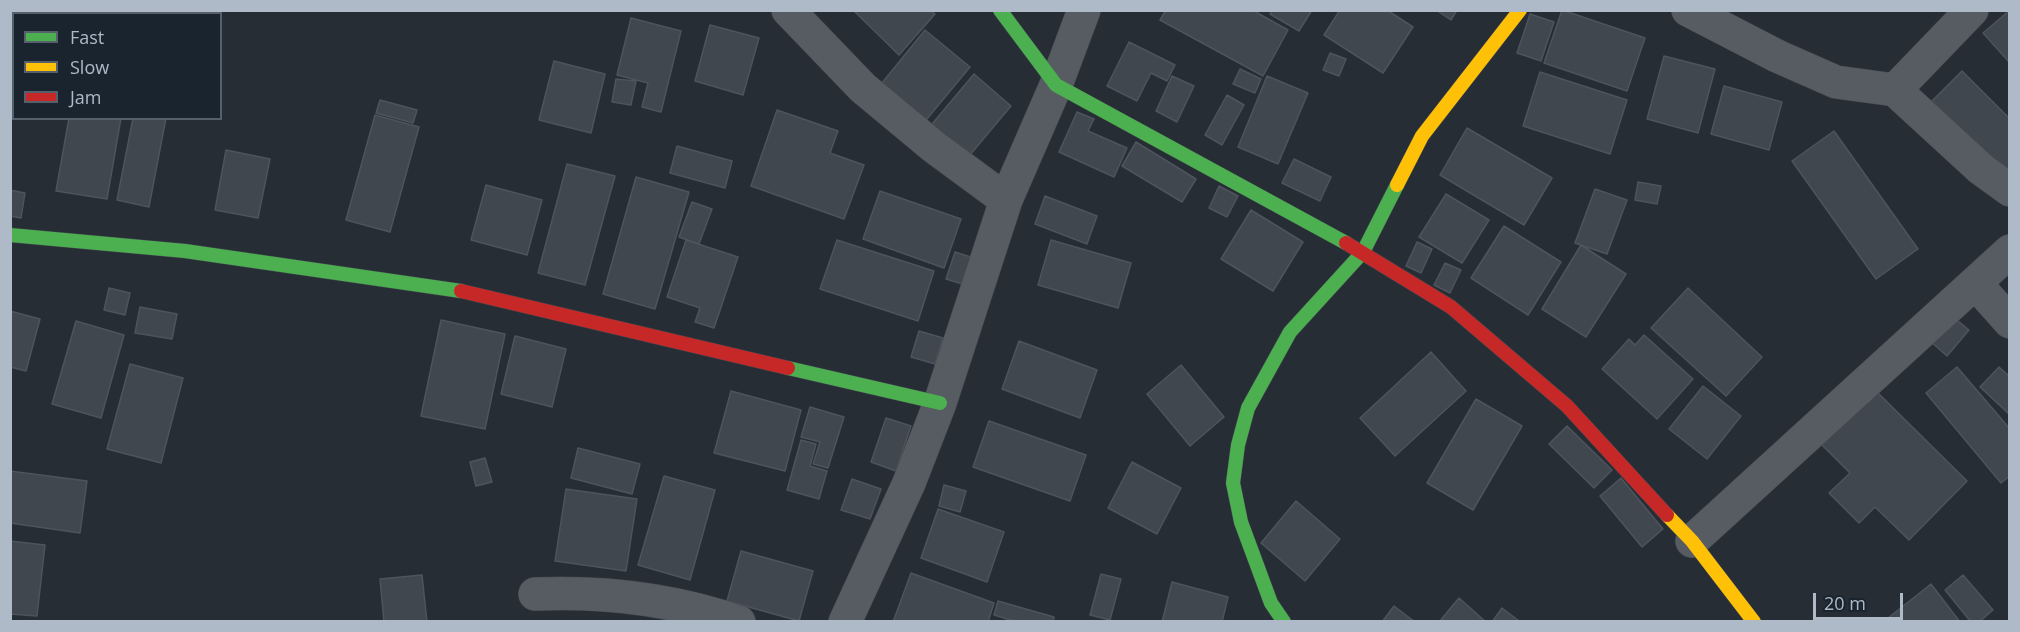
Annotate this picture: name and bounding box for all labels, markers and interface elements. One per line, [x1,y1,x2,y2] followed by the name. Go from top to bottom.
[12,12,222,120] legend
[70,25,104,49] text: Fast
[70,55,109,79] text: Slow
[70,85,102,109] text: Jam
[1816,581,1906,619] scale bar
[1824,591,1866,615] text: 20 m

